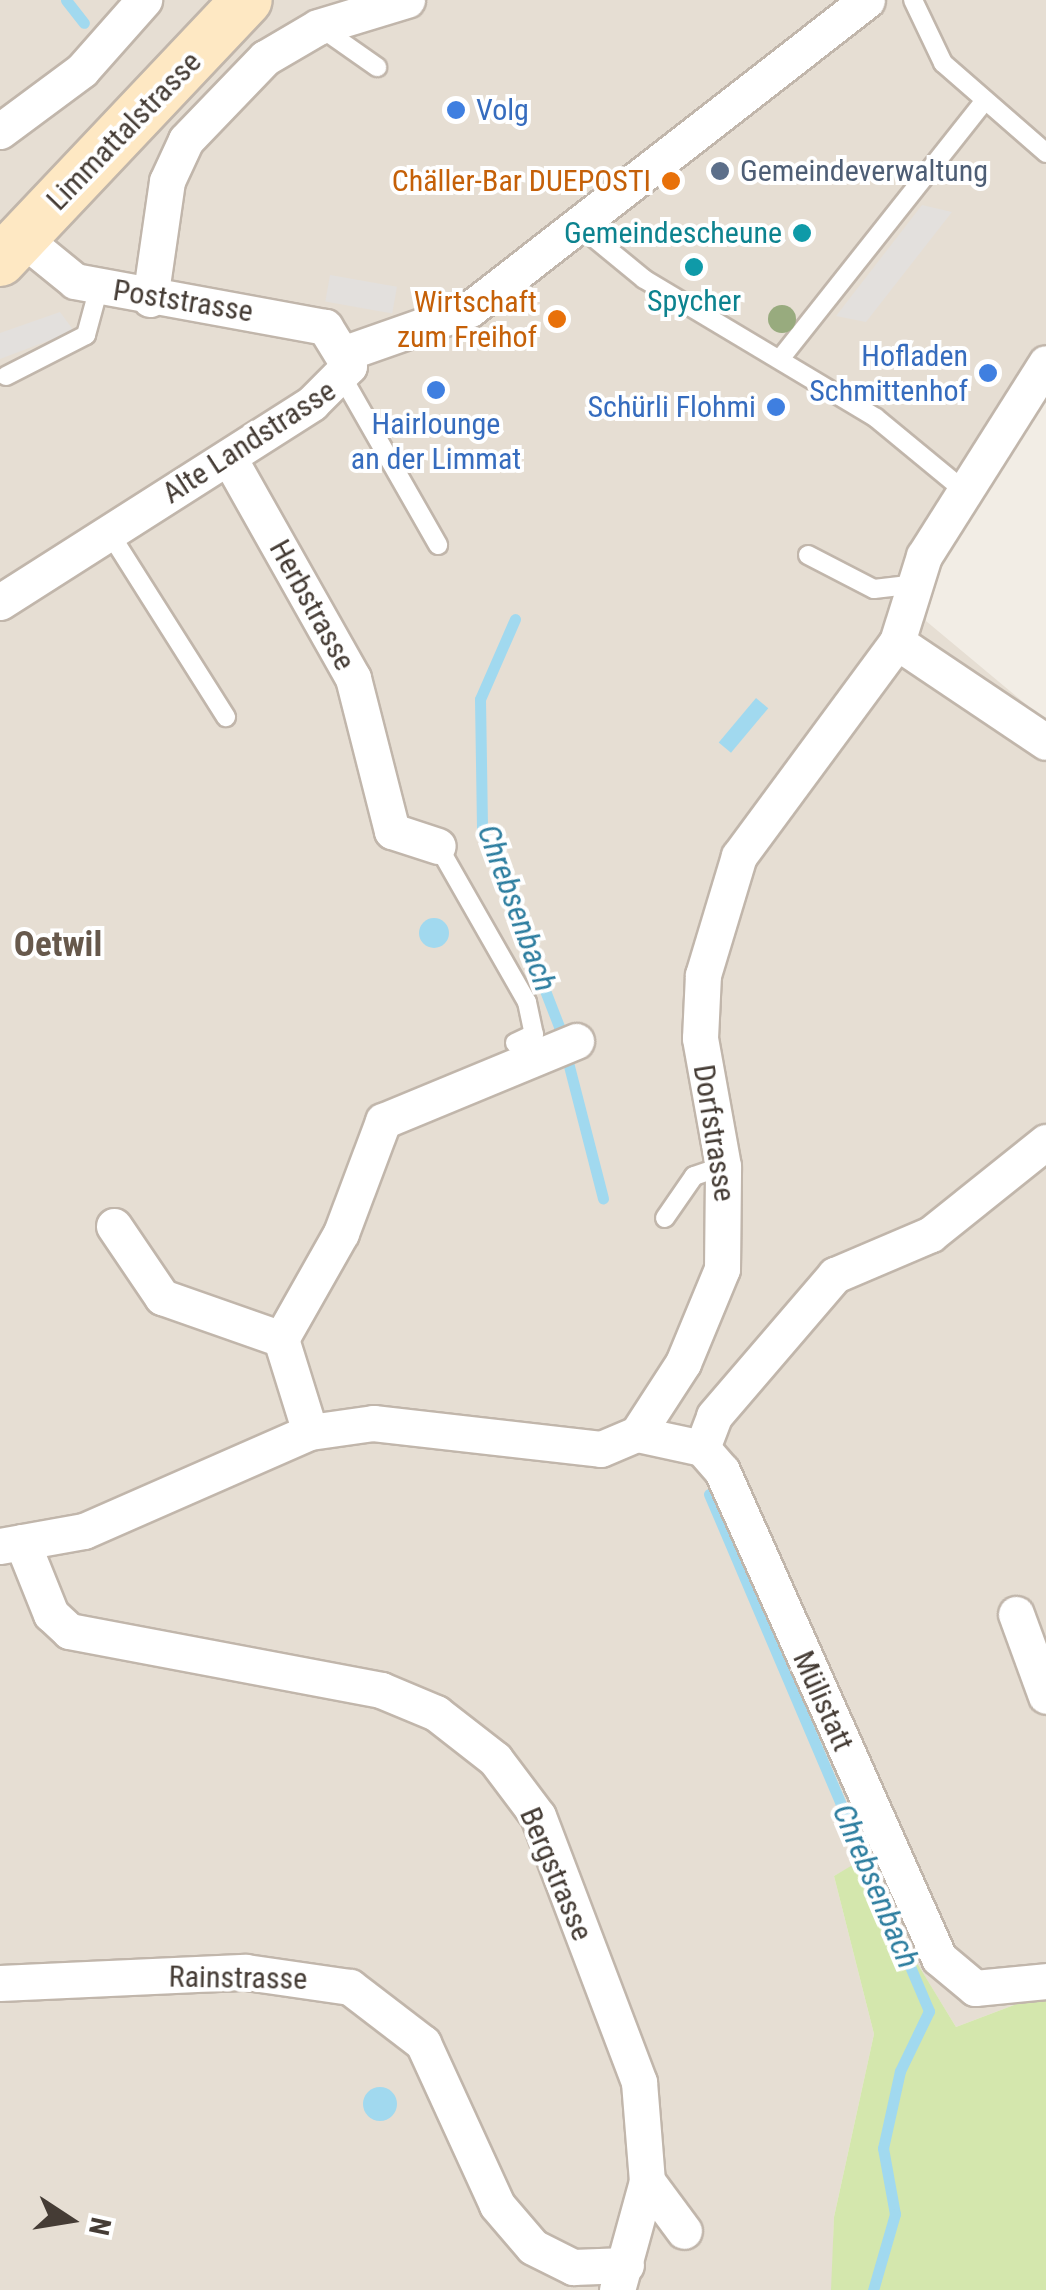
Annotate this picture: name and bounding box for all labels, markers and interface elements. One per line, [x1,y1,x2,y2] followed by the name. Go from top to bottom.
[39,44,209,218] street label: Limmattalstrasse
[476,92,529,128] place label: Volg
[445,99,467,121] marker: Volg
[740,153,988,189] place label: Gemeindeverwaltung
[709,160,731,182] marker: Gemeindeverwaltung
[392,163,651,199] place label: Chäller-Bar DUEPOSTI
[660,170,682,192] marker: Chäller-Bar DUEPOSTI
[564,215,782,251] place label: Gemeindescheune
[791,222,813,244] marker: Gemeindescheune
[683,256,705,278] marker: Spycher
[111,272,255,330] street label: Poststrasse
[647,283,741,319] place label: Spycher
[397,284,537,354] place label: Wirtschaft zum Freihof
[546,308,568,330] marker: Wirtschaft zum Freihof
[809,338,968,408] place label: Hofladen Schmittenhof
[977,362,999,384] marker: Hofladen Schmittenhof
[156,373,342,511] street label: Alte Landstrasse
[425,379,447,401] marker: Hairlounge an der Limmat
[587,389,756,425] place label: Schürli Flohmi
[765,396,787,418] marker: Schürli Flohmi
[351,406,521,476] place label: Hairlounge an der Limmat
[261,534,363,676] street label: Herbstrasse
[469,819,565,997] water label: Chrebsenbach
[14,924,102,966] district label: Oetwil
[685,1062,743,1204] street label: Dorfstrasse
[785,1645,861,1757] street label: Mülistatt
[824,1798,928,1974] water label: Chrebsenbach
[512,1802,600,1946] street label: Bergstrasse
[168,1959,308,1997] street label: Rainstrasse
[20,2170,120,2270] north arrow
[82,2215,118,2238] text: N

